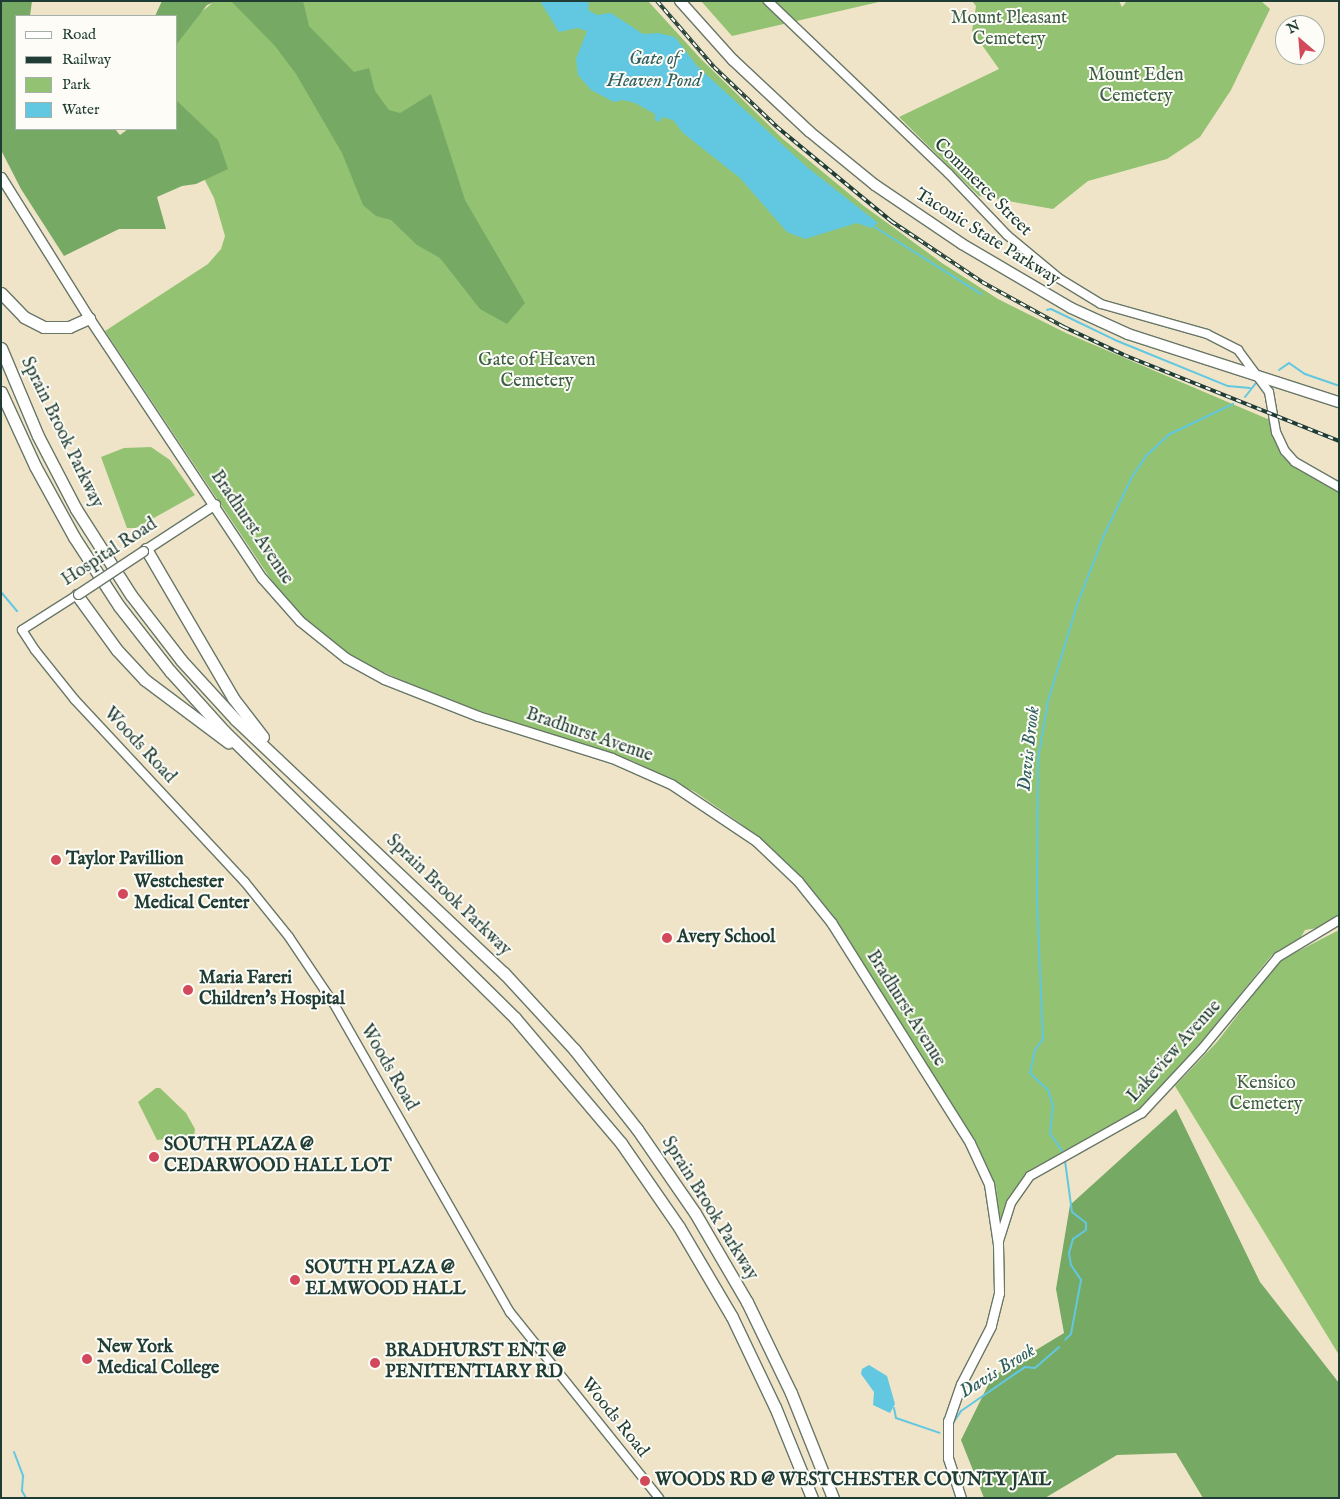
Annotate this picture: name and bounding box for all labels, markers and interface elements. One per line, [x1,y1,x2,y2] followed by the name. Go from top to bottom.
[951,9,1067,52] park label: Mount Pleasant Cemetery
[15,15,178,130] legend
[1275,15,1325,65] north arrow
[1284,17,1303,38] text: N
[62,25,96,44] text: Road
[607,49,701,93] water label: Gate of Heaven Pond
[62,50,111,69] text: Railway
[1088,66,1184,108] park label: Mount Eden Cemetery
[62,75,91,94] text: Park
[62,100,99,119] text: Water
[928,134,1036,242] street label: Commerce Street
[911,185,1063,291] street label: Taconic State Parkway
[478,351,596,394] park label: Gate of Heaven Cemetery
[15,354,107,512] street label: Sprain Brook Parkway
[205,467,297,589] street label: Bradhurst Avenue
[58,514,162,592] street label: Hospital Road
[98,703,180,789] street label: Woods Road
[523,704,655,768] street label: Bradhurst Avenue
[1014,705,1046,793] water label: Davis Brook
[381,831,515,961] street label: Sprain Brook Parkway
[66,849,184,871] place label: Taylor Pavillion
[50,854,62,866] marker: Taylor Pavillion
[134,873,249,916] place label: Westchester Medical Center
[116,887,130,901] marker: Westchester Medical Center
[677,927,775,949] place label: Avery School
[661,932,673,944] marker: Avery School
[861,947,949,1071] street label: Bradhurst Avenue
[199,969,345,1012] place label: Maria Fareri Children's Hospital
[181,983,195,997] marker: Maria Fareri Children's Hospital
[1123,996,1227,1108] street label: Lakeview Avenue
[355,1021,421,1115] street label: Woods Road
[1229,1074,1303,1116] park label: Kensico Cemetery
[656,1133,762,1285] street label: Sprain Brook Parkway
[164,1136,392,1178] place label: SOUTH PLAZA @ CEDARWOOD HALL LOT
[148,1151,160,1163] marker: SOUTH PLAZA @ CEDARWOOD HALL LOT
[305,1259,465,1302] place label: SOUTH PLAZA @ ELMWOOD HALL
[289,1274,301,1286] marker: SOUTH PLAZA @ ELMWOOD HALL
[97,1338,219,1380] place label: New York Medical College
[956,1340,1040,1404] water label: Davis Brook
[385,1342,566,1385] place label: BRADHURST ENT @ PENITENTIARY RD
[81,1353,93,1365] marker: New York Medical College
[369,1357,381,1369] marker: BRADHURST ENT @ PENITENTIARY RD
[575,1374,653,1462] street label: Woods Road
[655,1470,1051,1492] place label: WOODS RD @ WESTCHESTER COUNTY JAIL
[639,1475,651,1487] marker: WOODS RD @ WESTCHESTER COUNTY JAIL

